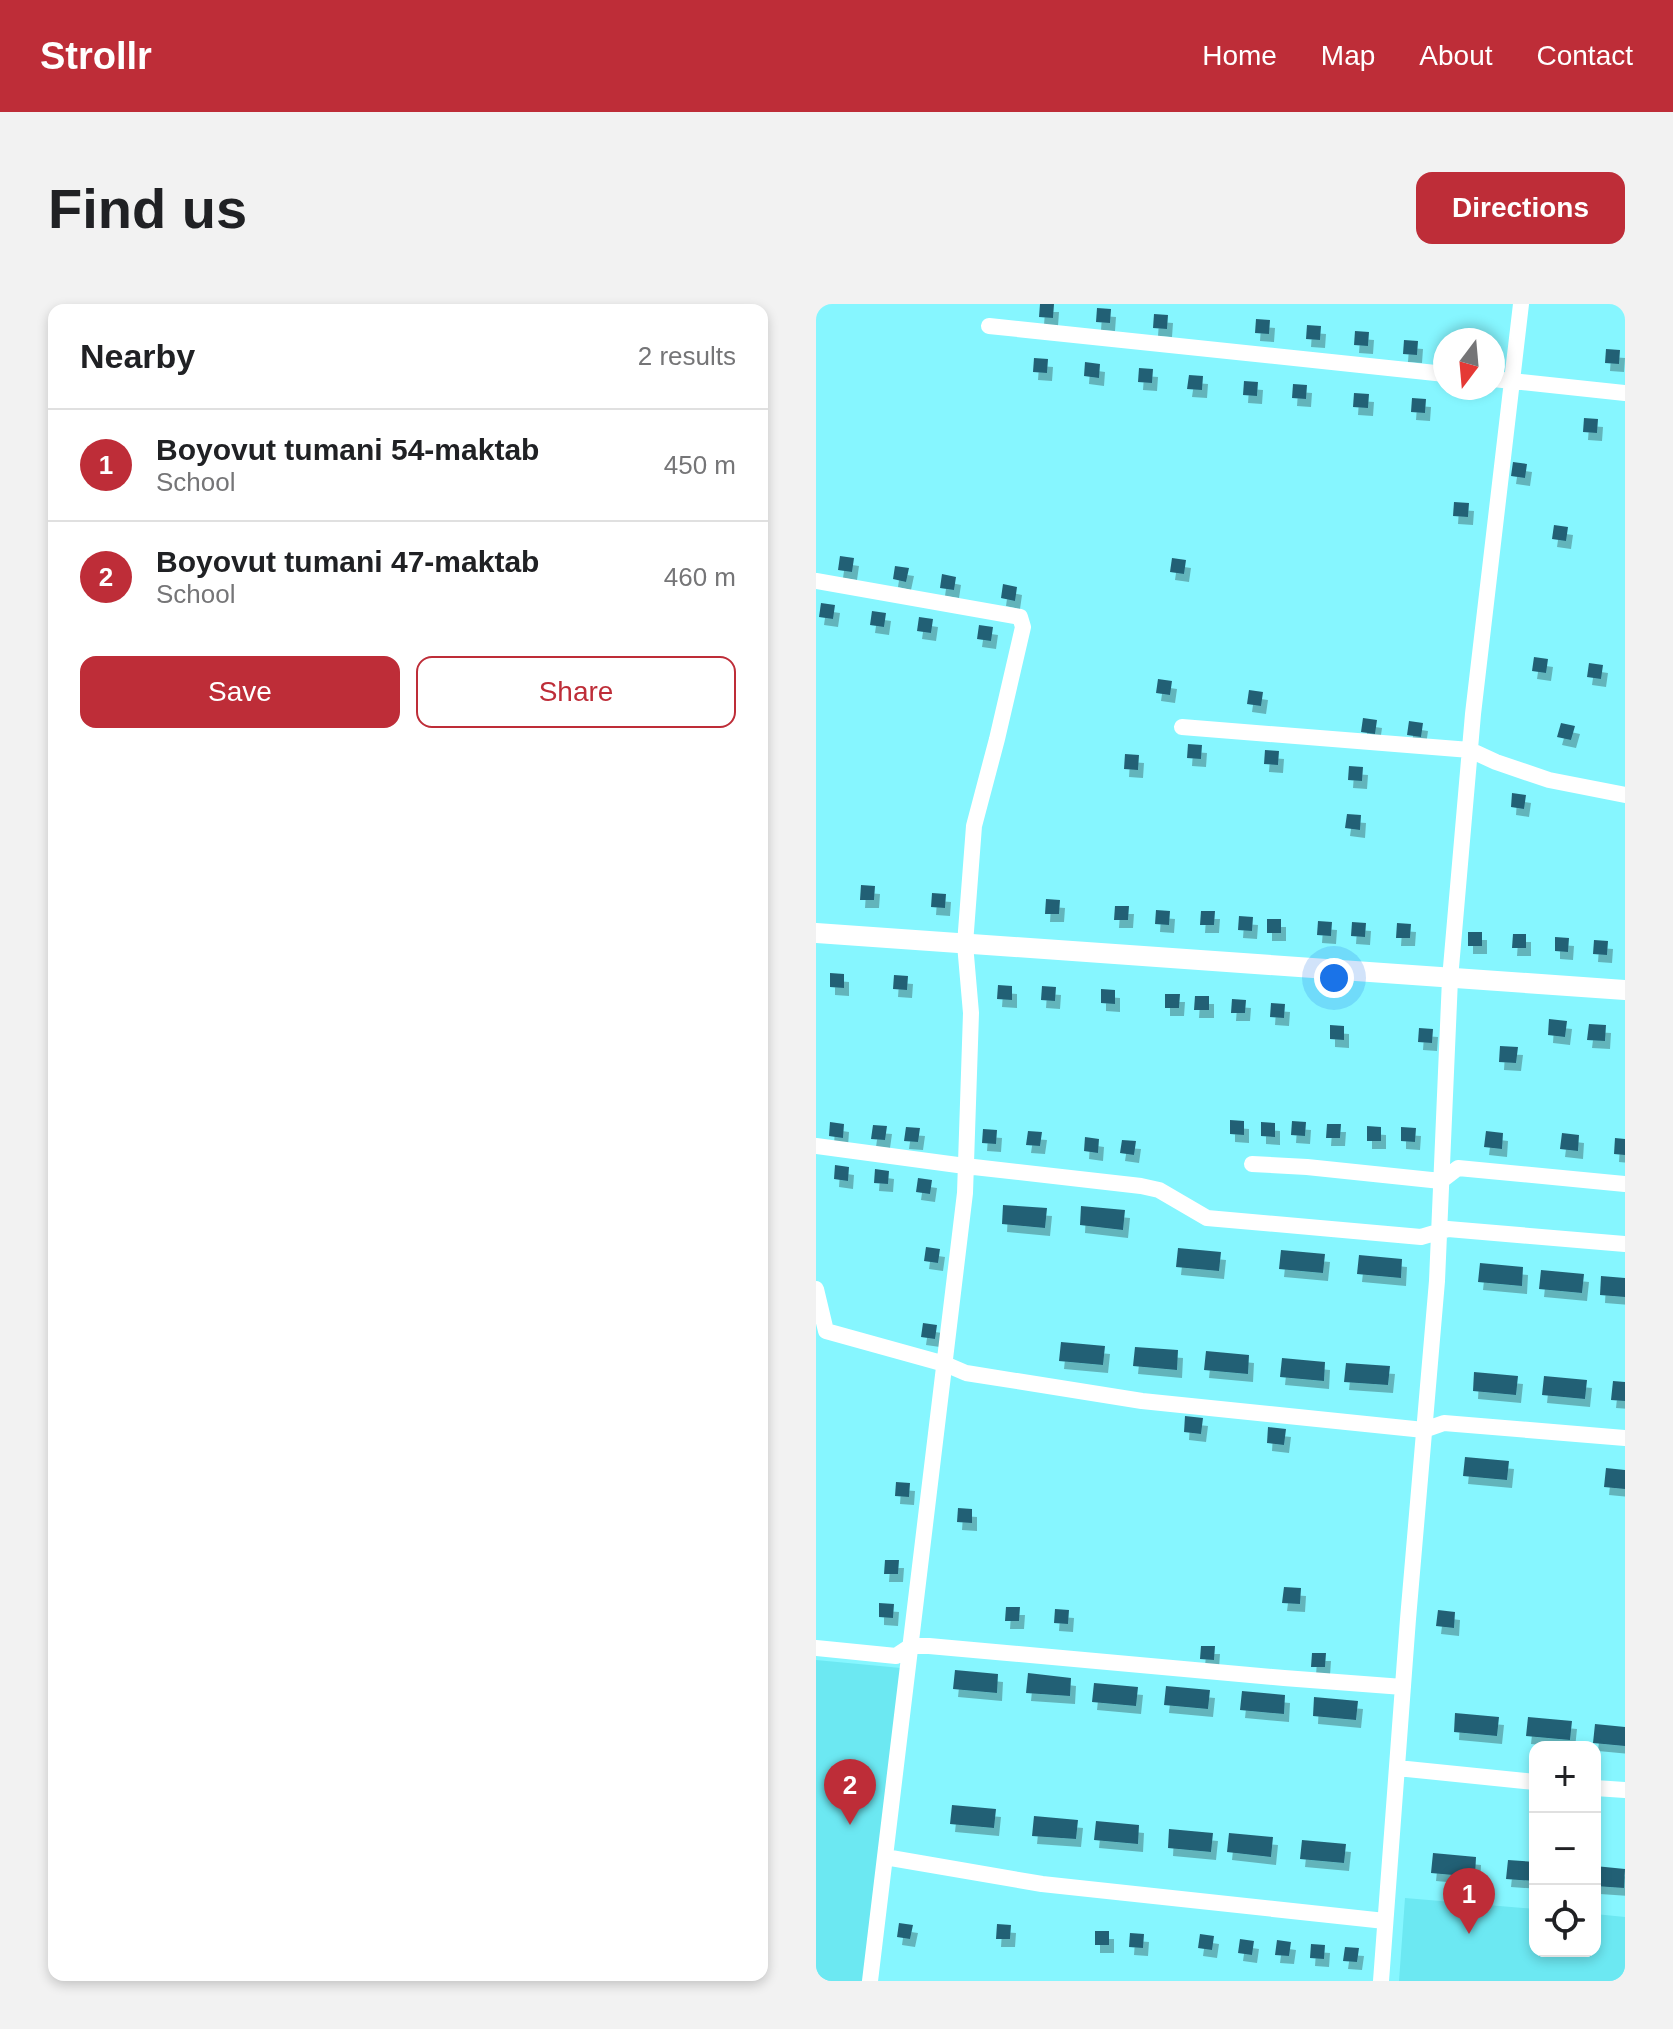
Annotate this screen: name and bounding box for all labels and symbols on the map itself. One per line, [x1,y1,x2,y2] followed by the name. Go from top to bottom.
[1433,328,1505,400] north arrow
[1314,958,1354,998] your location
[824,1759,876,1825] pin: 2
[1443,1868,1495,1934] pin: 1

